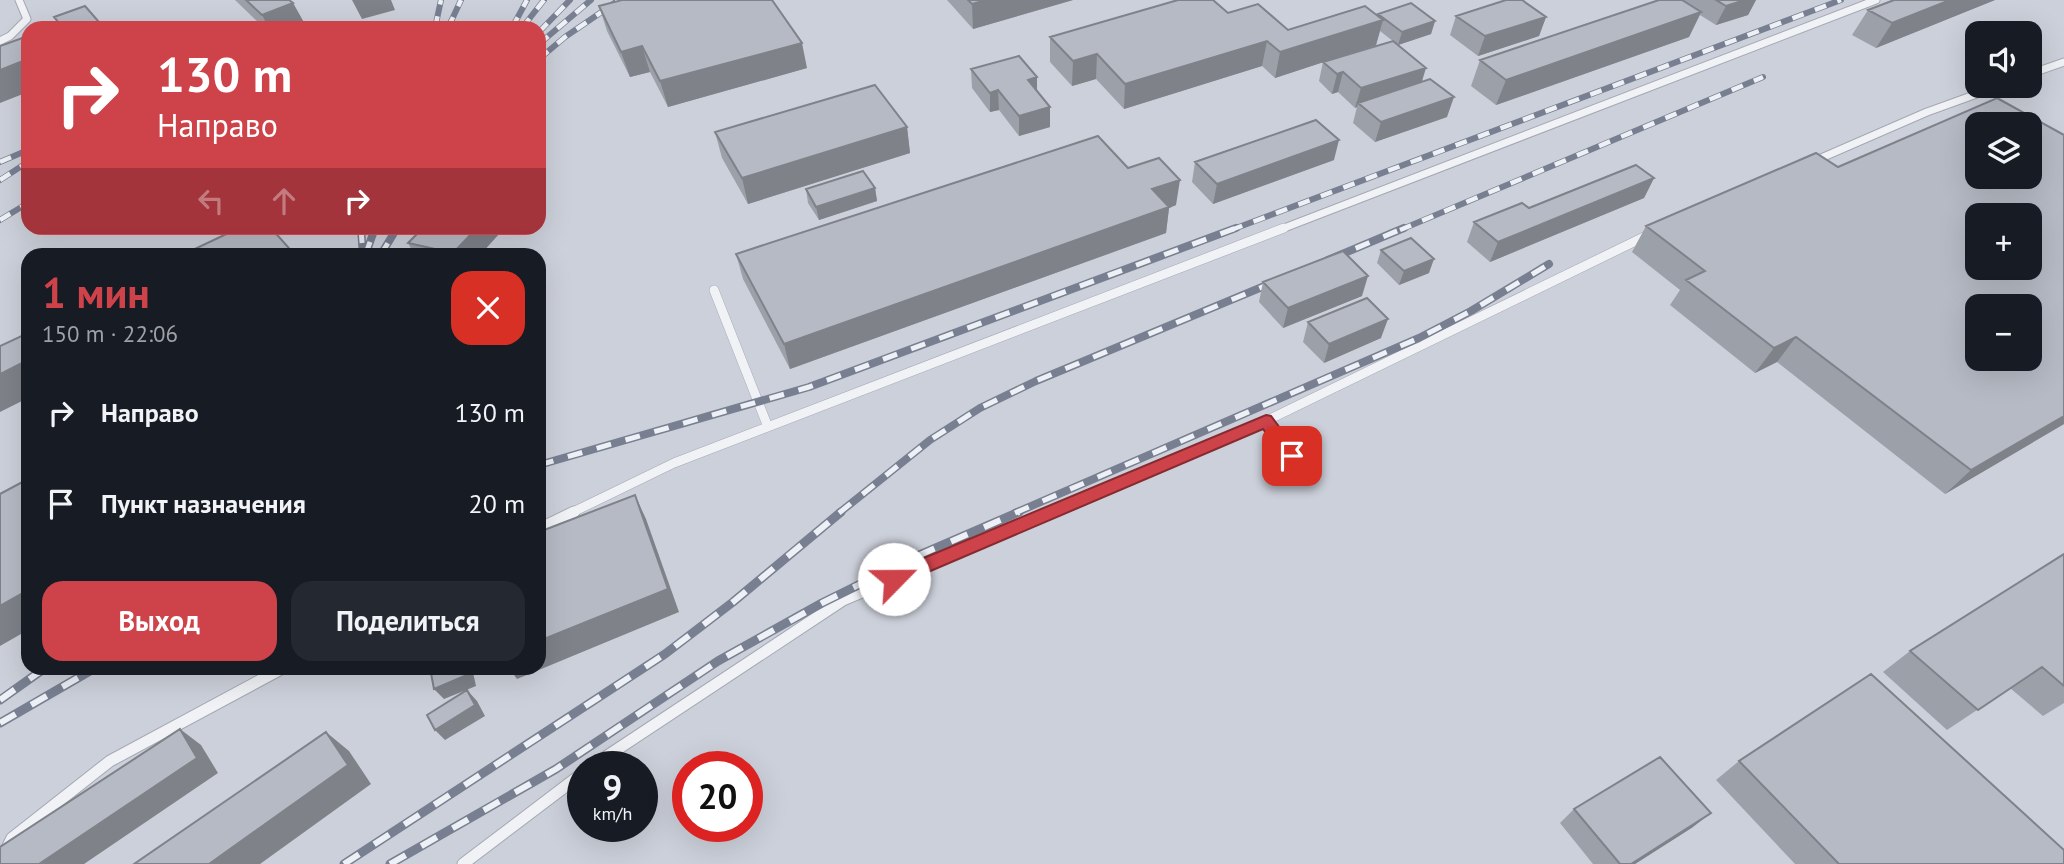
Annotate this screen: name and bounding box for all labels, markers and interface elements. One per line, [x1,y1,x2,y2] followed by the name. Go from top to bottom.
[1965,21,2042,371] map controls
[1965,21,2042,98] button: sound
[157,42,292,106] text: 130 m
[42,49,133,140] icon: right
[157,104,278,146] text: Направо
[1965,112,2042,189] button: layers
[192,182,230,220] icon: left
[265,182,303,220] icon: ahead
[338,182,376,220] icon: right
[1965,203,2042,280] button: +
[42,265,150,320] text: 1 мин
[451,271,525,345] button: close
[1965,294,2042,371] button: −
[42,319,178,348] text: 150 m · 22:06
[42,394,80,432] icon: right
[101,396,199,429] text: Направо
[454,396,525,429] text: 130 m
[1262,426,1322,486] pin
[1273,437,1311,475] icon: arrive
[42,485,80,523] icon: arrive
[101,487,306,520] text: Пункт назначения
[469,487,525,520] text: 20 m
[857,542,931,616] position arrow
[42,581,277,661] button: Выход
[291,581,525,661] button: Поделиться
[672,751,763,842] speed limit sign: 20
[603,764,622,810] text: 9
[593,802,632,825] text: km/h

